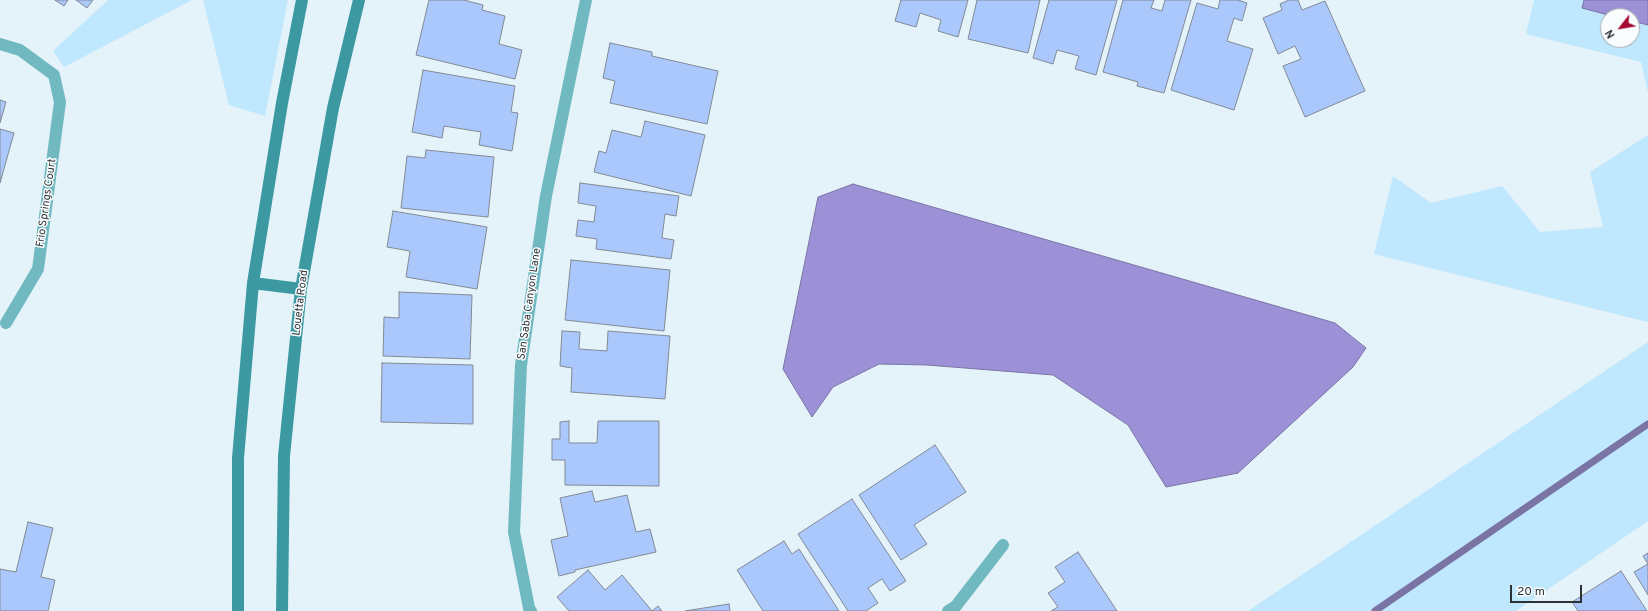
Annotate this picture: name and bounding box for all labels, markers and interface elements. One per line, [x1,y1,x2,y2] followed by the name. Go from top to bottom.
[1600,8,1640,48] north arrow
[1603,27,1619,41] text: N
[34,158,60,248] street label: Frio Springs Court
[516,247,544,361] street label: San Saba Canyon Lane
[290,269,312,337] street label: Louetta Road
[1512,577,1584,603] scale bar
[1517,584,1545,600] text: 20 m

